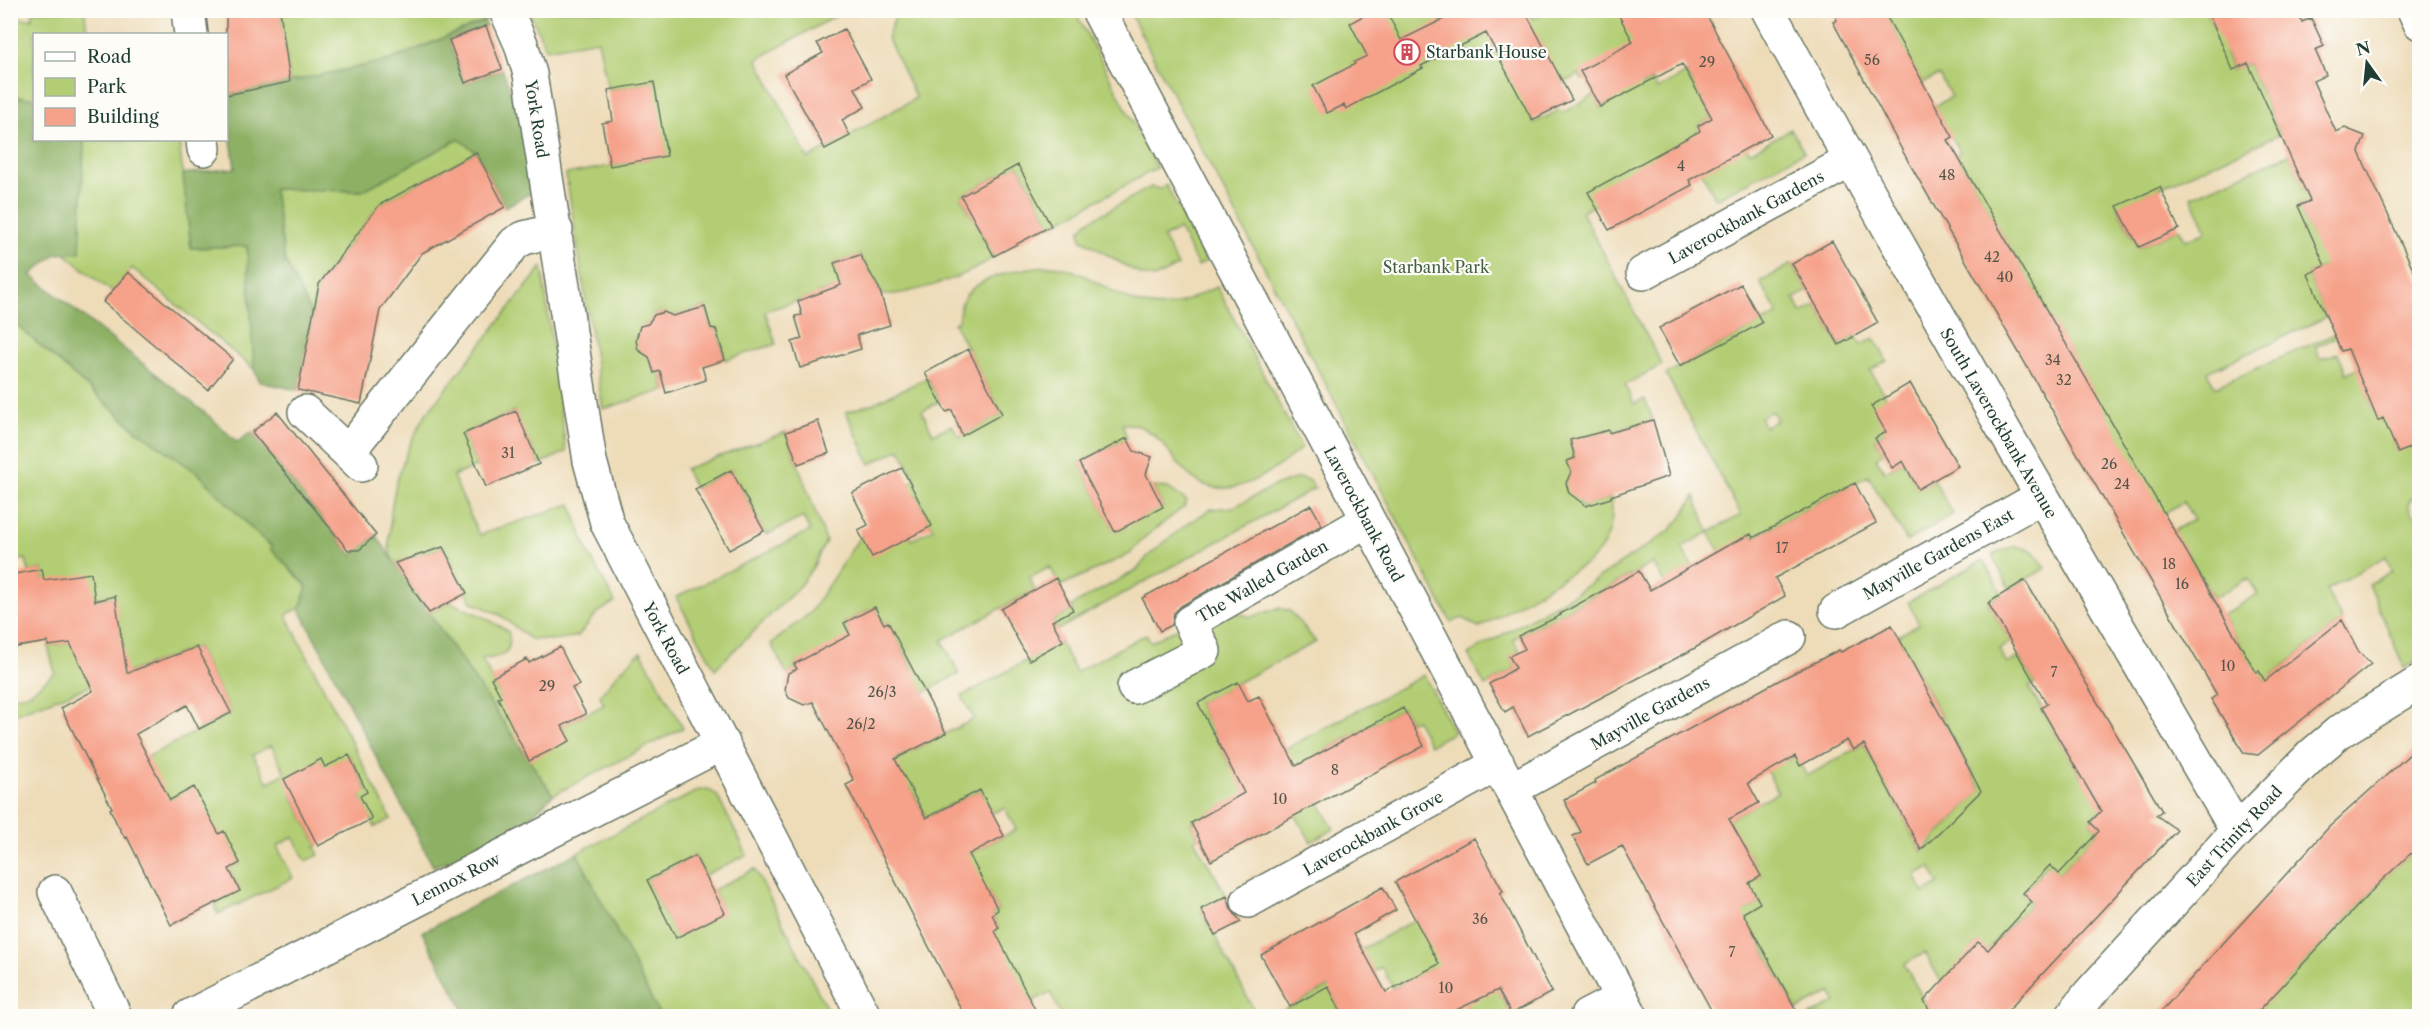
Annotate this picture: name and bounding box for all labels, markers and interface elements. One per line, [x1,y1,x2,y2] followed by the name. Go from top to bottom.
[33,33,228,141] legend
[2337,33,2397,93] north arrow
[1392,37,1422,67] building icon: Starbank House
[2354,37,2373,60] text: N
[1426,42,1547,62] place label: Starbank House
[87,46,132,68] text: Road
[1864,51,1880,69] house number: 56
[1699,53,1715,71] house number: 29
[87,76,128,98] text: Park
[521,78,553,160] street label: York Road
[87,106,159,128] text: Building
[1677,157,1685,175] house number: 4
[1665,166,1827,268] street label: Laverockbank Gardens
[1939,166,1955,184] house number: 48
[1984,248,2000,266] house number: 42
[1383,257,1490,277] park label: Starbank Park
[1997,268,2014,286] house number: 40
[1936,324,2062,522] street label: South Laverockbank Avenue
[2045,351,2061,369] house number: 34
[2056,371,2072,389] house number: 32
[1320,443,1408,585] street label: Laverockbank Road
[501,444,515,462] house number: 31
[2101,455,2117,473] house number: 26
[2114,475,2130,493] house number: 24
[1859,504,2017,604] street label: Mayville Gardens East
[1193,535,1331,627] street label: The Walled Garden
[1776,539,1788,557] house number: 17
[2162,555,2176,573] house number: 18
[2175,575,2189,593] house number: 16
[638,598,693,678] street label: York Road
[2221,657,2235,675] house number: 10
[2051,663,2058,681] house number: 7
[1587,672,1713,754] street label: Mayville Gardens
[539,677,555,695] house number: 29
[867,683,897,701] house number: 26/3
[846,715,876,733] house number: 26/2
[1331,761,1339,779] house number: 8
[2182,781,2286,891] street label: East Trinity Road
[1300,786,1446,880] street label: Laverockbank Grove
[1273,790,1287,808] house number: 10
[409,848,504,910] street label: Lennox Row
[1472,910,1488,928] house number: 36
[1729,943,1736,961] house number: 7
[1439,979,1453,997] house number: 10

